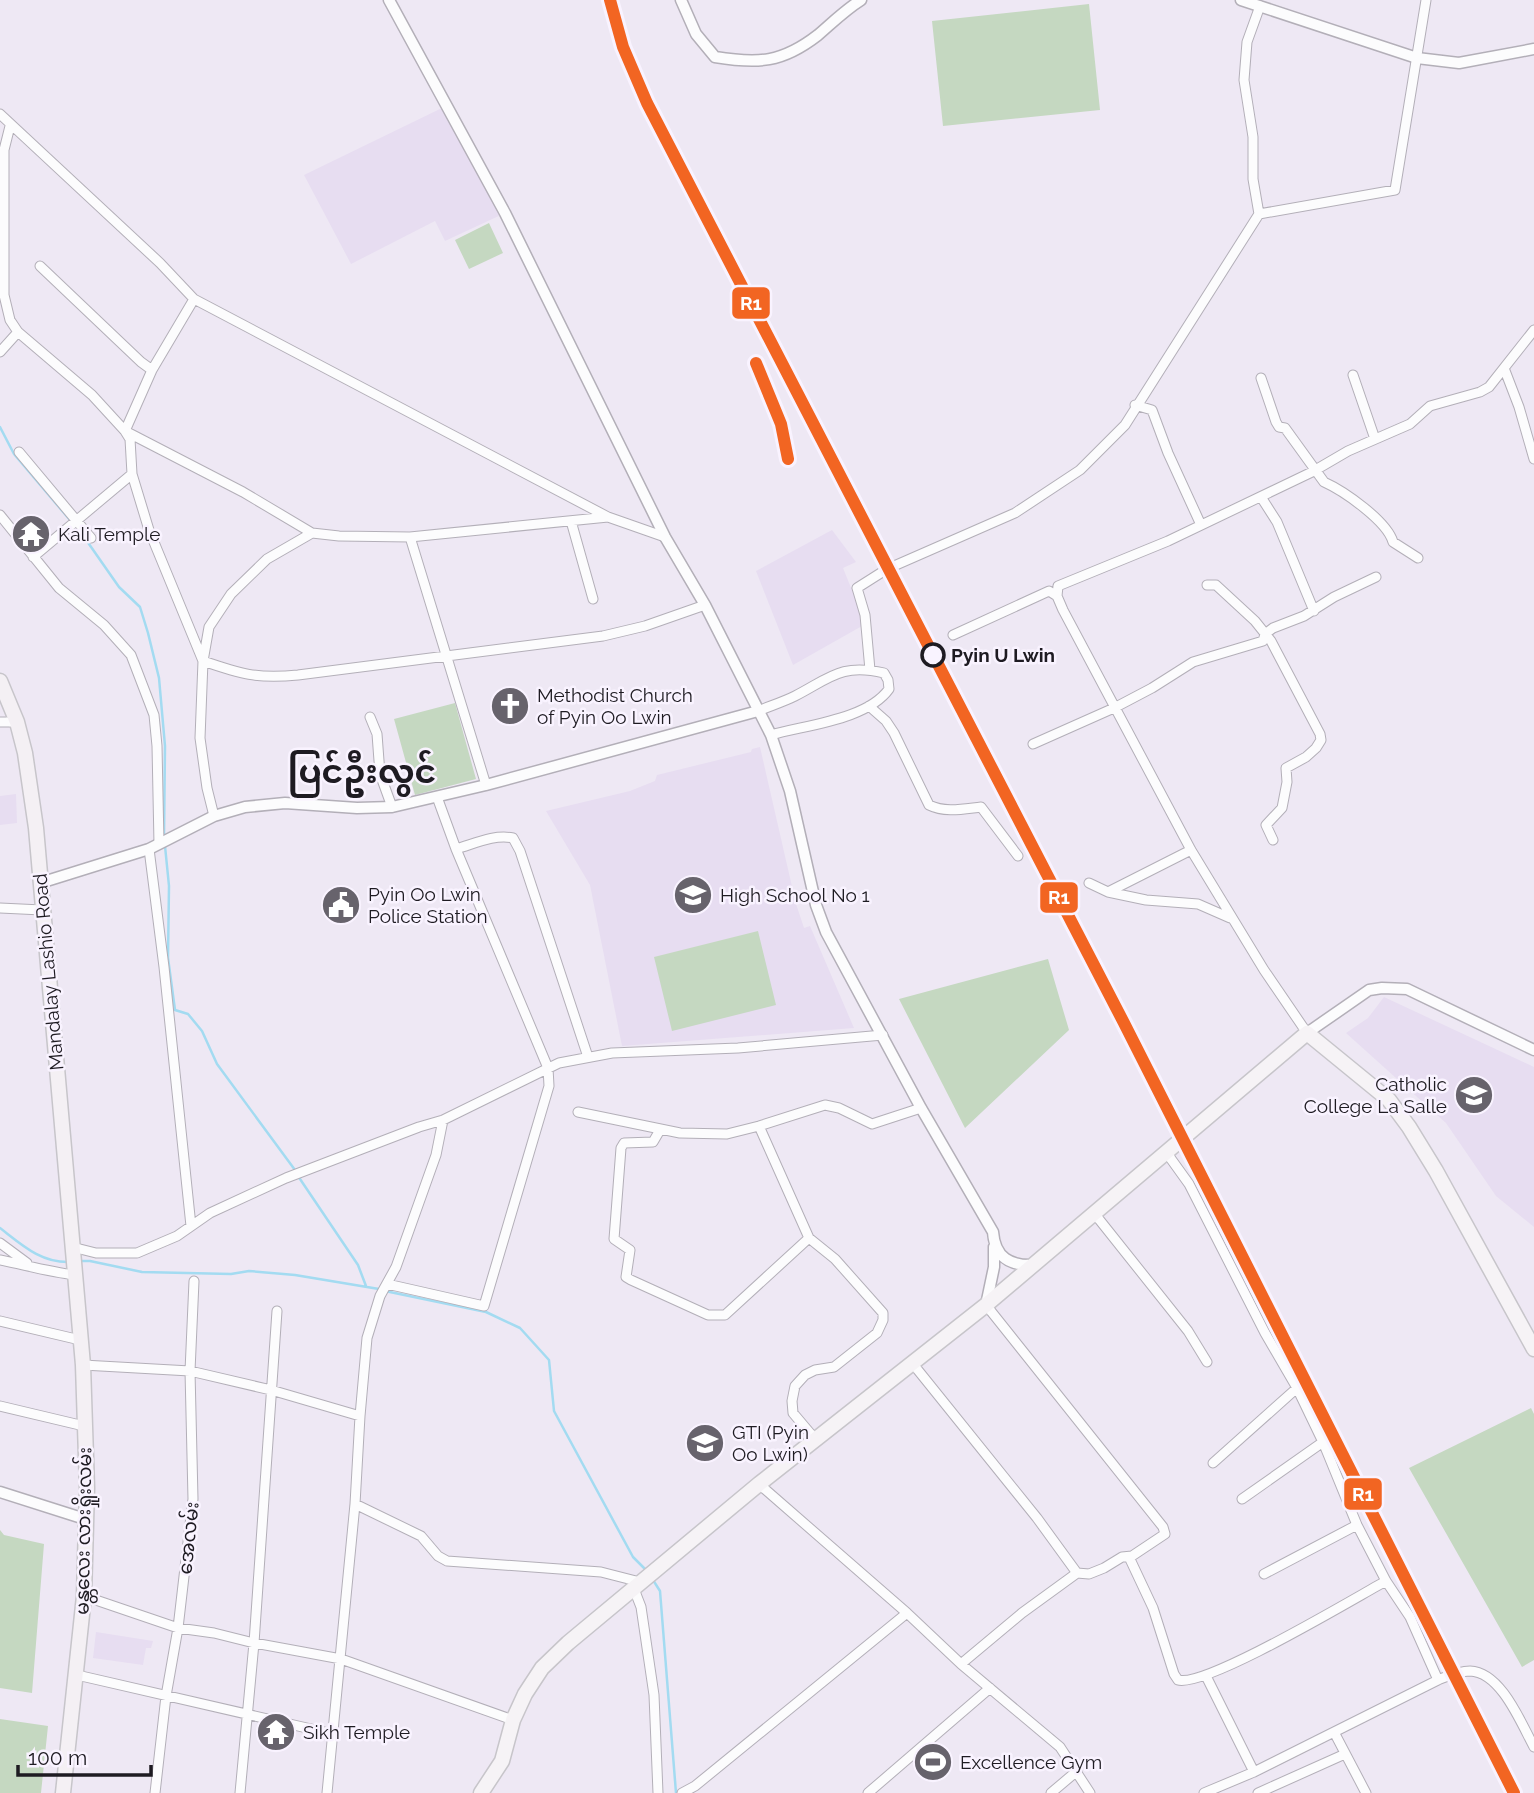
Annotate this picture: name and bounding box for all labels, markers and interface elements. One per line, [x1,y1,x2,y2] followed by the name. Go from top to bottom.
[731,286,771,320] line badge: R1
[740,292,762,314] text: R1
[10,513,52,555] temple icon: Kali Temple
[58,523,160,545] place label: Kali Temple
[921,643,945,667] marker: Pyin U Lwin
[951,644,1055,666] place label: Pyin U Lwin
[537,684,693,728] place label: Methodist Church of Pyin Oo Lwin
[489,685,531,727] church icon: Methodist Church of Pyin Oo Lwin
[288,749,436,798] district label: ပြင်ဦးလွင်
[28,873,68,1071] street label: Mandalay Lashio Road
[672,874,714,916] school or university icon: High School No 1
[1039,881,1079,914] line badge: R1
[368,883,487,927] place label: Pyin Oo Lwin Police Station
[320,884,362,926] public building icon: Pyin Oo Lwin Police Station
[720,884,870,906] place label: High School No 1
[1048,886,1070,908] text: R1
[1304,1073,1447,1117] place label: Catholic College La Salle
[1453,1074,1495,1116] school or university icon: Catholic College La Salle
[732,1421,809,1465] place label: GTI (Pyin Oo Lwin)
[684,1422,726,1464] school or university icon: GTI (Pyin Oo Lwin)
[68,1447,100,1615] street label: မန္တလေး လားရှိုးလမ်း
[1343,1477,1383,1511] line badge: R1
[1352,1483,1374,1505] text: R1
[170,1500,203,1575] street label: အေလမ်း
[255,1711,297,1753] temple icon: Sikh Temple
[303,1721,410,1743] place label: Sikh Temple
[18,1734,150,1778] scale bar
[912,1741,954,1783] sports icon: Excellence Gym
[28,1745,87,1770] text: 100 m
[960,1751,1102,1773] place label: Excellence Gym

